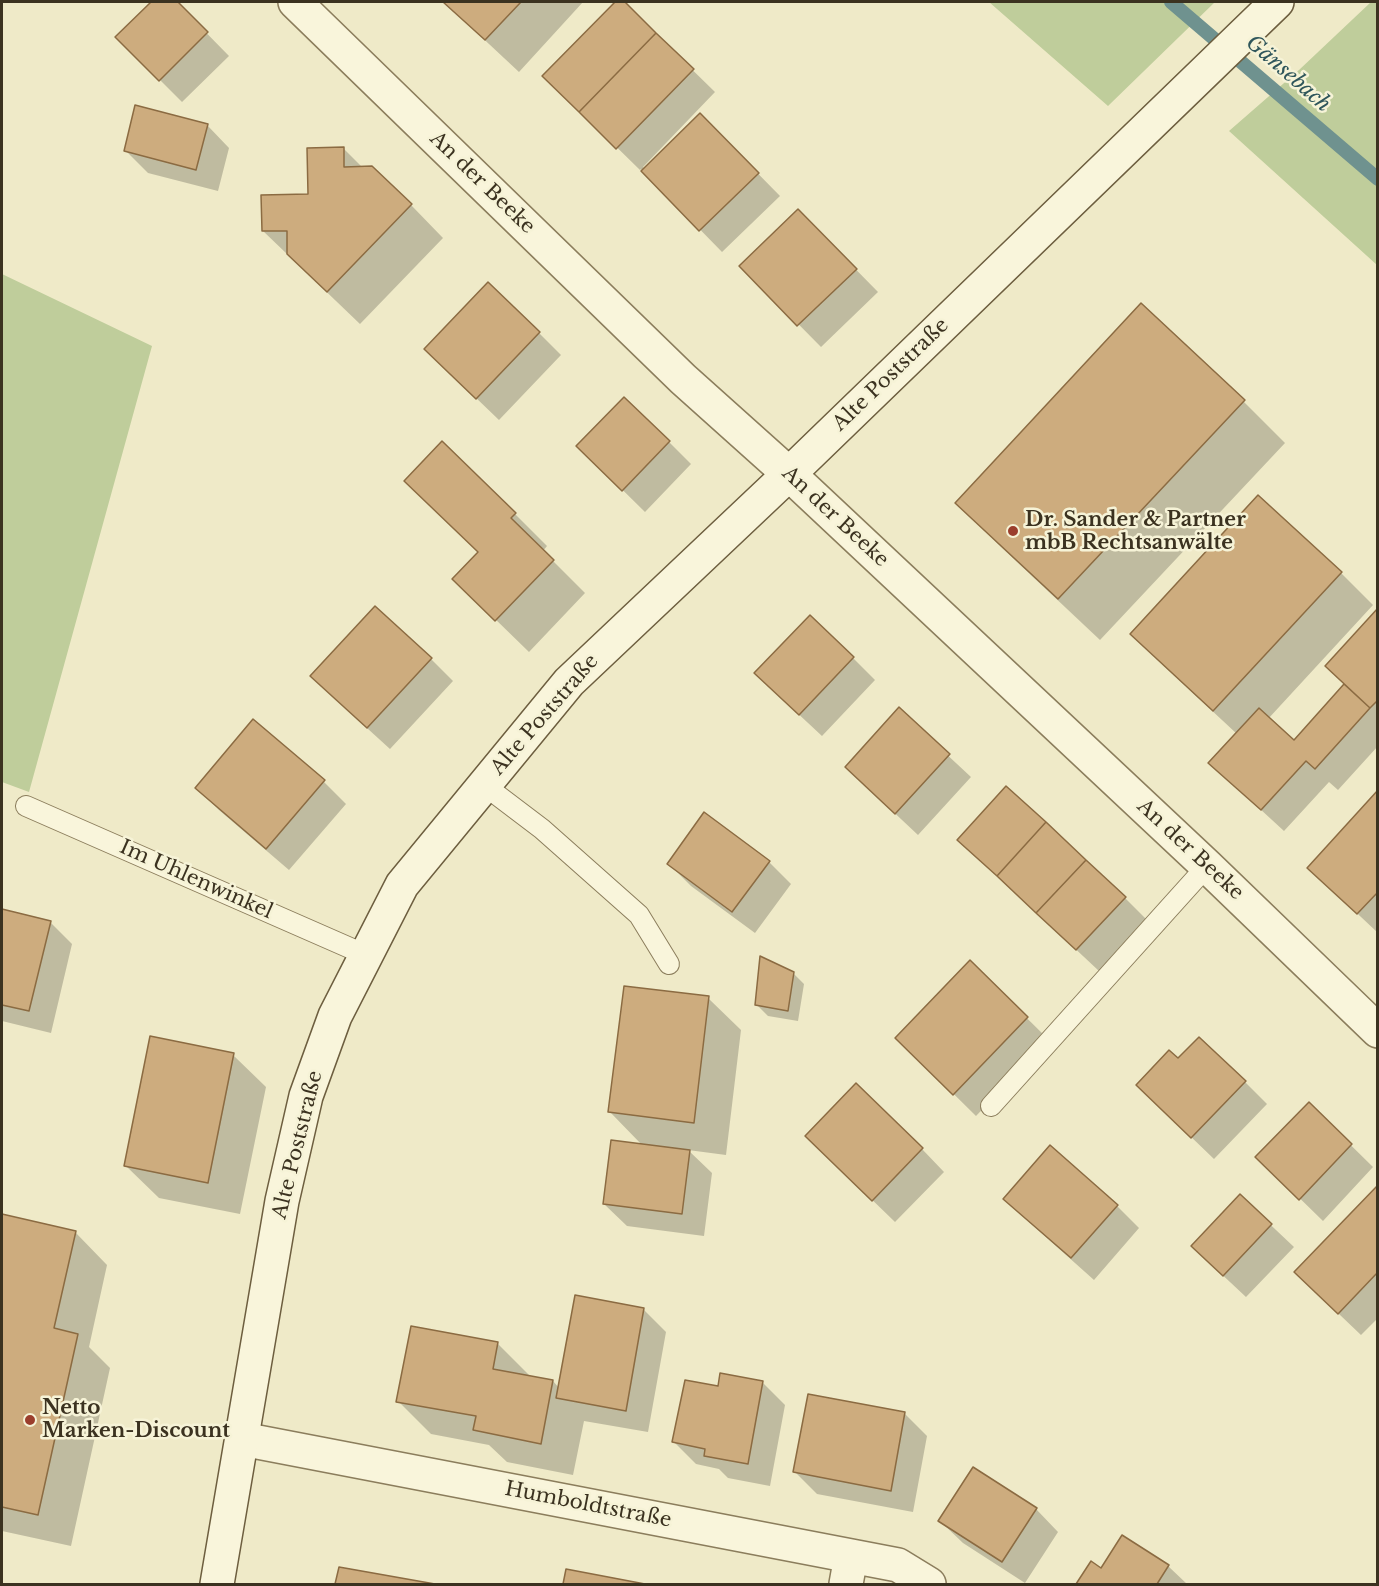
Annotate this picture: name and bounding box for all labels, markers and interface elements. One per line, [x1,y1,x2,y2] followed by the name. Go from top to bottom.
[1240,30,1336,118] water label: Gänsebach
[425,127,539,239] street label: An der Beeke
[828,314,954,436] street label: Alte Poststraße
[777,462,893,572] street label: An der Beeke
[1025,508,1246,555] place label: Dr. Sander & Partner mbB Rechtsanwälte
[1006,524,1020,538] marker: Dr. Sander & Partner mbB Rechtsanwälte
[486,650,604,780] street label: Alte Poststraße
[1132,795,1248,905] street label: An der Beeke
[116,835,276,925] street label: Im Uhlenwinkel
[268,1068,328,1222] street label: Alte Poststraße
[42,1396,230,1443] place label: Netto Marken-Discount
[23,1413,37,1427] marker: Netto Marken-Discount
[503,1477,673,1533] street label: Humboldtstraße

